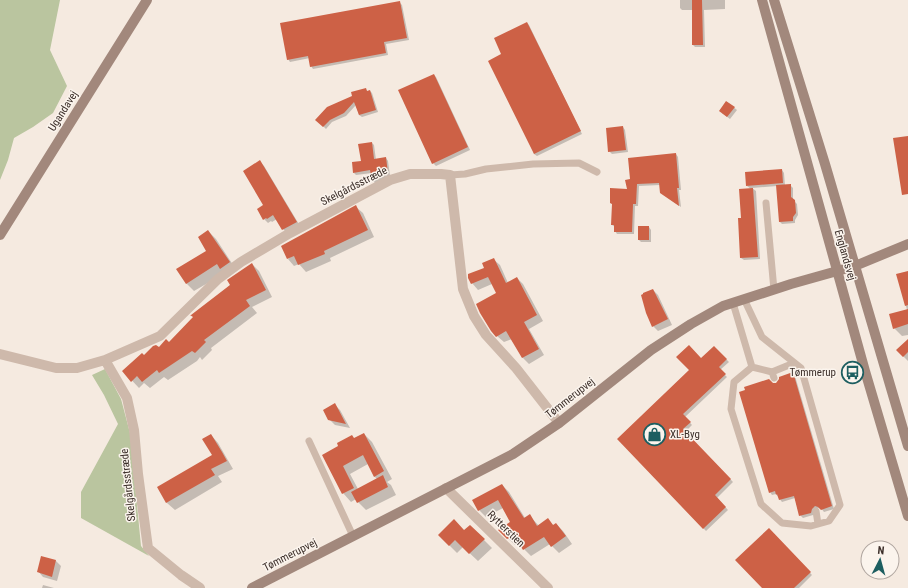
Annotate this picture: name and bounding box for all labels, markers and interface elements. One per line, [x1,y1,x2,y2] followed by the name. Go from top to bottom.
[46,88,80,134] street label: Ugandavej
[319,164,389,208] street label: Skelgårdsstræde
[832,228,858,282] street label: Englandsvej
[839,359,865,385] bus stop icon: Tømmerup
[789,366,836,379] place label: Tømmerup
[543,375,597,421] street label: Tømmerupvej
[642,421,668,447] shop icon: XL-Byg
[670,428,700,441] place label: XL-Byg
[118,448,138,522] street label: Skelgårdsstræde
[485,508,527,550] street label: Rytterstien
[261,536,319,574] street label: Tømmerupvej
[860,540,900,580] north arrow
[877,544,885,557] text: N

